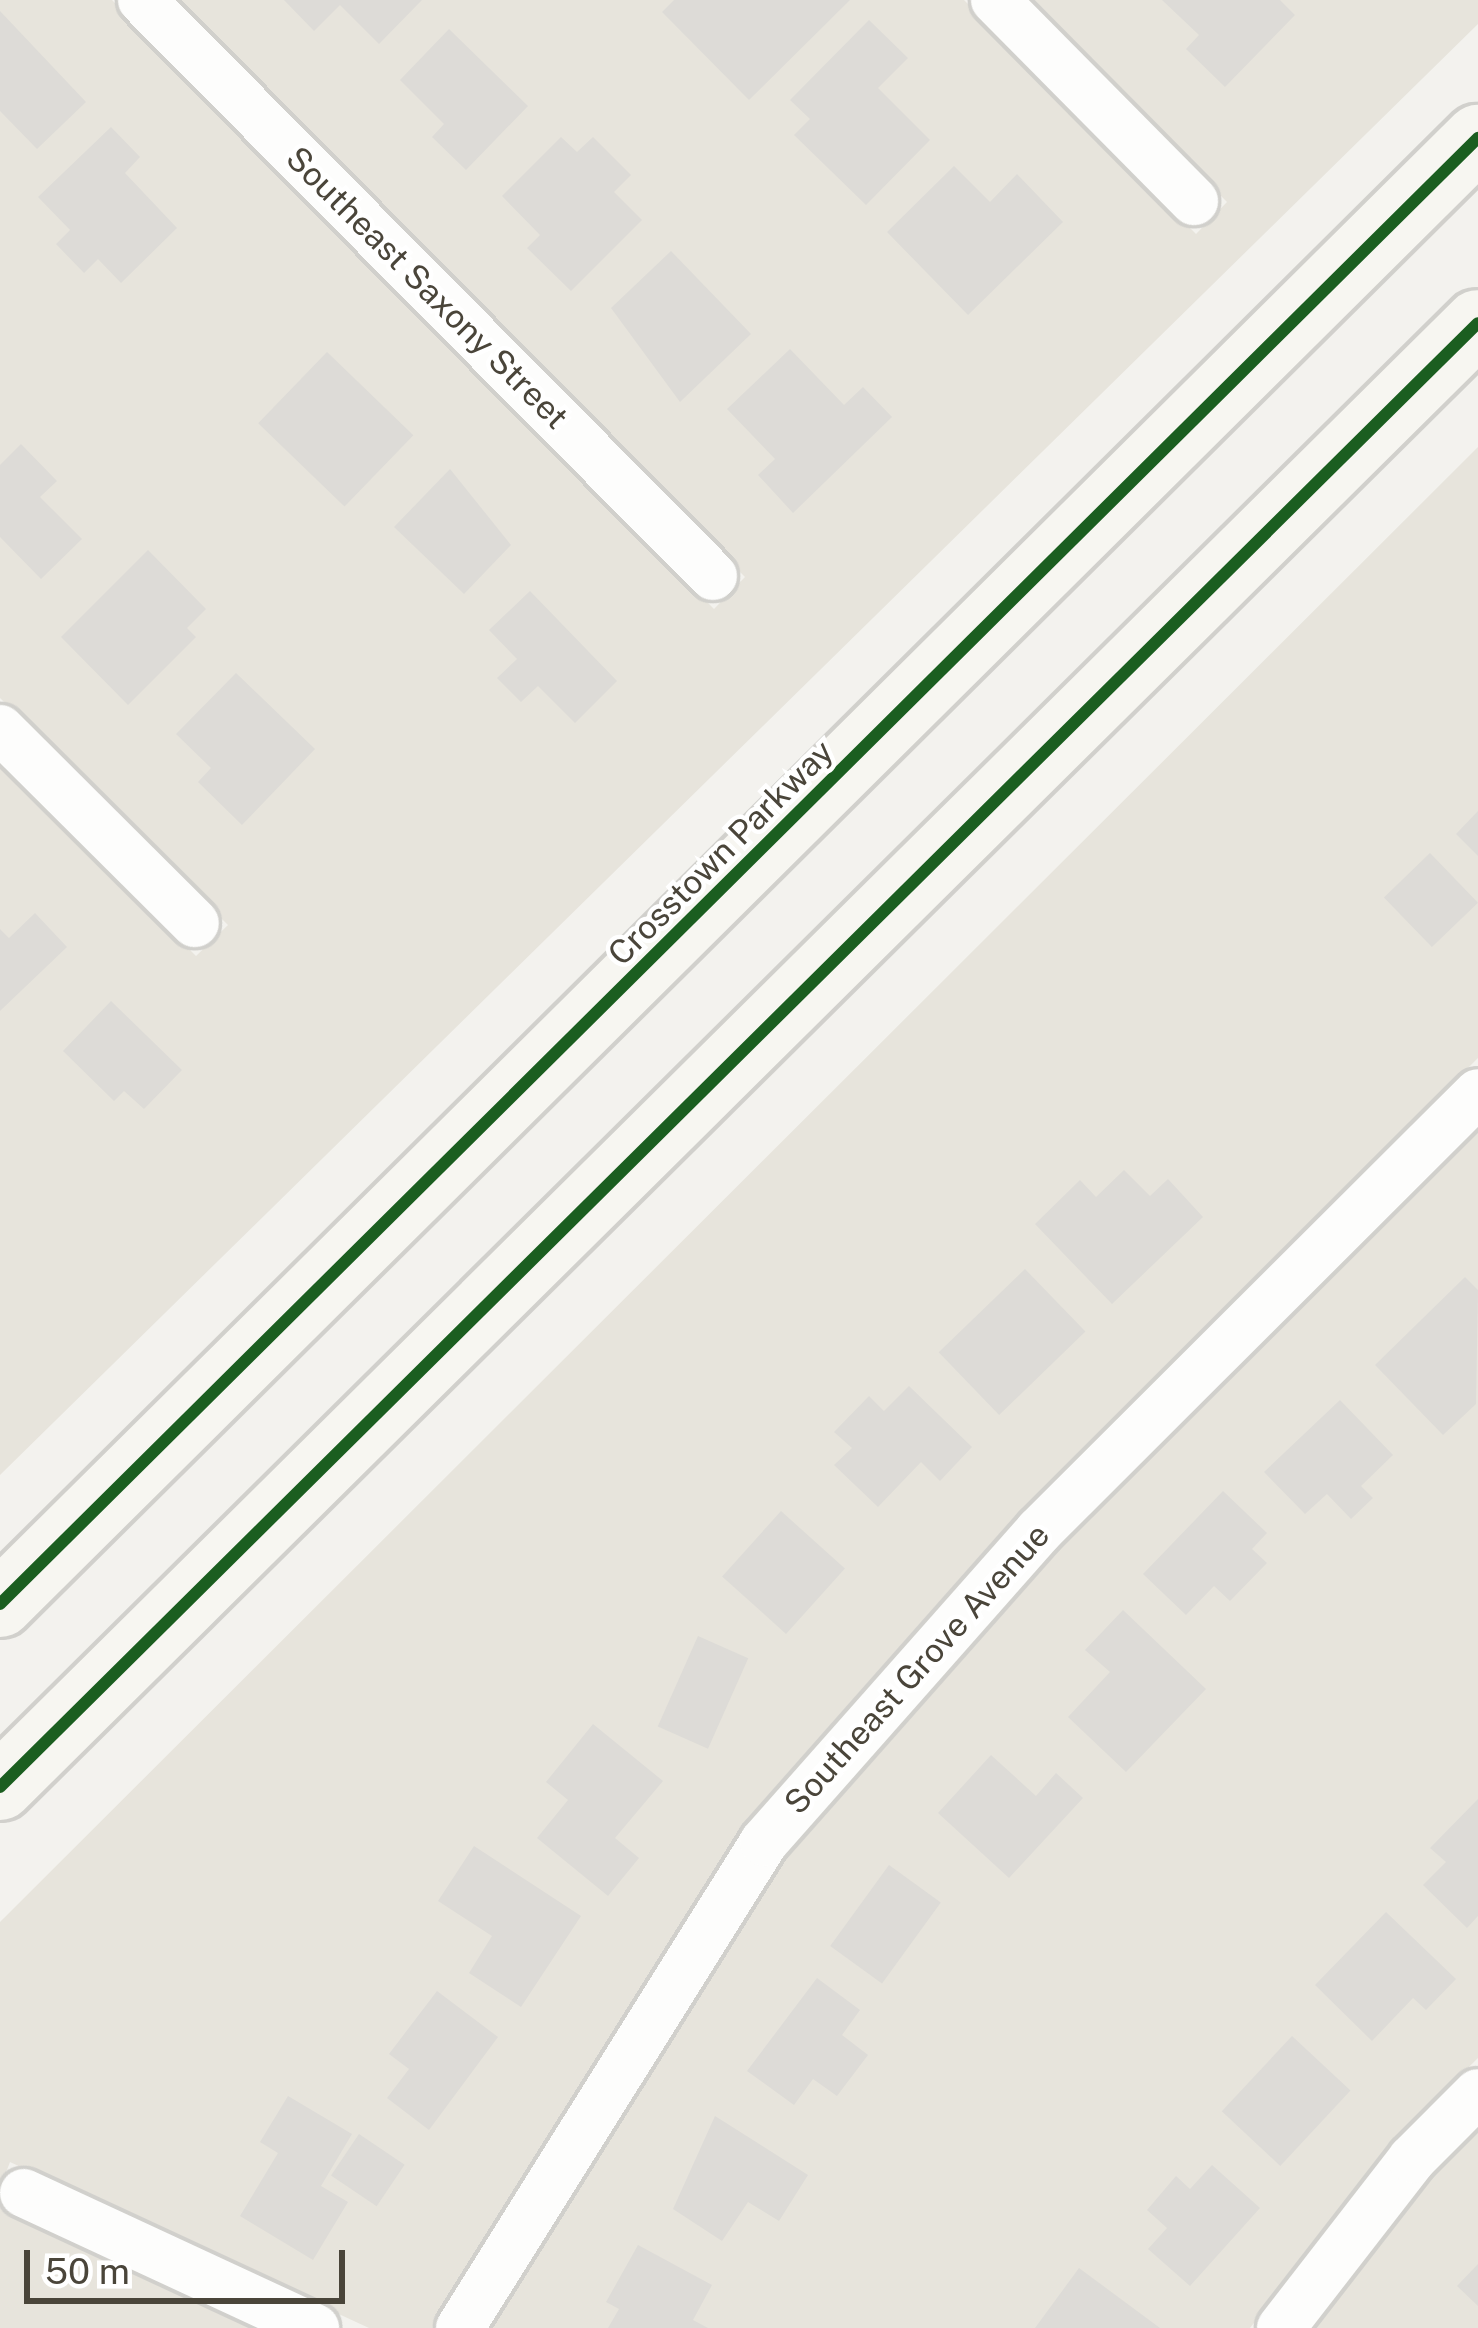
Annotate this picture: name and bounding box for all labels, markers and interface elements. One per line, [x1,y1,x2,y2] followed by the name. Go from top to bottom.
[278,139,576,437] street label: Southeast Saxony Street
[600,732,842,974] street label: Crosstown Parkway
[776,1516,1058,1822] street label: Southeast Grove Avenue
[30,2226,351,2300] scale bar
[45,2250,130,2292] text: 50 m

